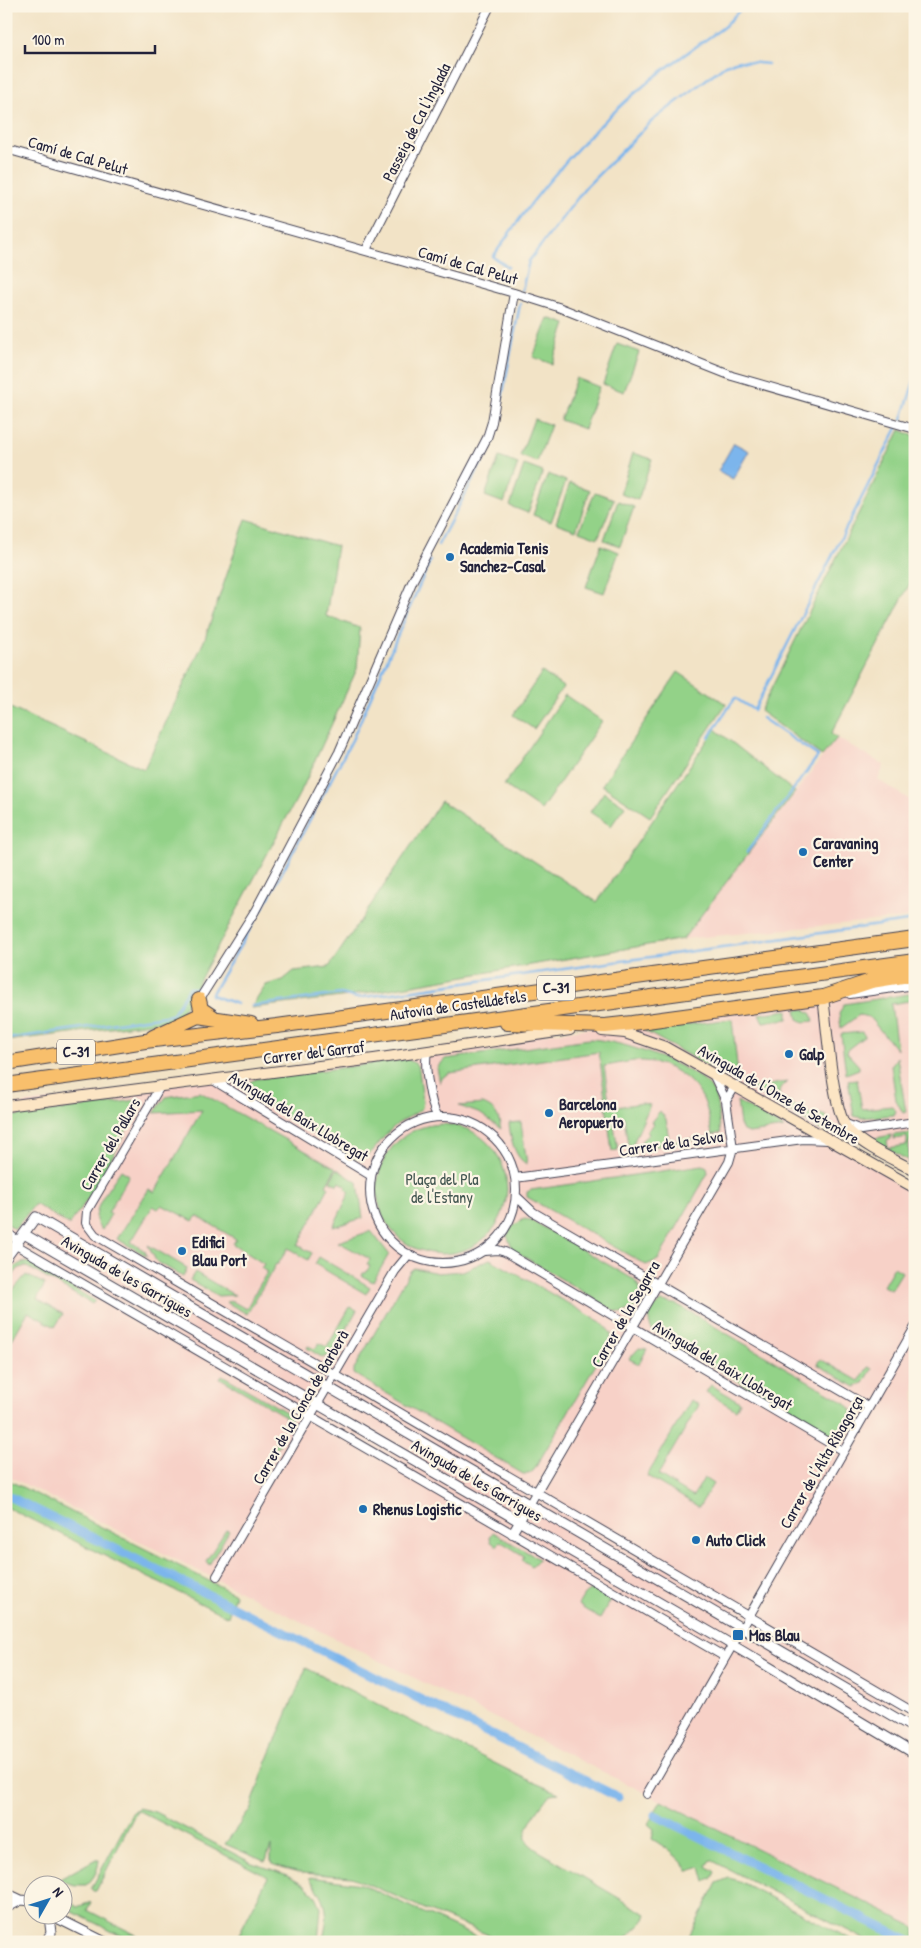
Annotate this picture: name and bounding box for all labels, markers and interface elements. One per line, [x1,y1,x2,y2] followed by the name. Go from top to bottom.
[25,22,155,54] scale bar
[32,29,65,50] text: 100 m
[377,59,455,185] street label: Passeig de Ca l'Inglada
[26,130,131,180] street label: Camí de Cal Pelut
[416,240,521,290] street label: Camí de Cal Pelut
[460,537,549,577] place label: Academia Tenis Sanchez-Casal
[444,551,456,563] marker: Academia Tenis Sanchez-Casal
[813,832,878,872] place label: Caravaning Center
[797,846,809,858] marker: Caravaning Center
[537,976,575,1000] road number: C-31
[388,985,528,1025] street label: Autovia de Castelldefels
[262,1035,366,1069] street label: Carrer del Garraf
[694,1039,864,1150] street label: Avinguda de l'Onze de Setembre
[57,1040,95,1064] road number: C-31
[799,1043,824,1066] place label: Galp
[783,1048,795,1060] marker: Galp
[225,1066,373,1167] street label: Avinguda del Baix Llobregat
[559,1093,624,1134] place label: Barcelona Aeropuerto
[75,1094,145,1194] street label: Carrer del Pallars
[543,1107,555,1119] marker: Barcelona Aeropuerto
[618,1125,724,1161] street label: Carrer de la Selva
[405,1168,479,1208] park label: Plaça del Pla de l'Estany
[58,1230,196,1322] street label: Avinguda de les Garrigues
[192,1231,247,1271] place label: Edifici Blau Port
[176,1245,188,1257] marker: Edifici Blau Port
[586,1257,664,1371] street label: Carrer de la Segarra
[649,1315,797,1416] street label: Avinguda del Baix Llobregat
[247,1326,353,1488] street label: Carrer de la Conca de Barberà
[774,1391,868,1533] street label: Carrer de l'Alta Ribagorça
[408,1434,546,1526] street label: Avinguda de les Garrigues
[373,1498,462,1521] place label: Rhenus Logistic
[357,1503,369,1515] marker: Rhenus Logistic
[706,1529,766,1551] place label: Auto Click
[690,1534,702,1546] marker: Auto Click
[749,1624,800,1646] place label: Mas Blau
[731,1628,745,1642] marker: Mas Blau
[22,1876,72,1926] north arrow
[49,1883,69,1901] text: N

